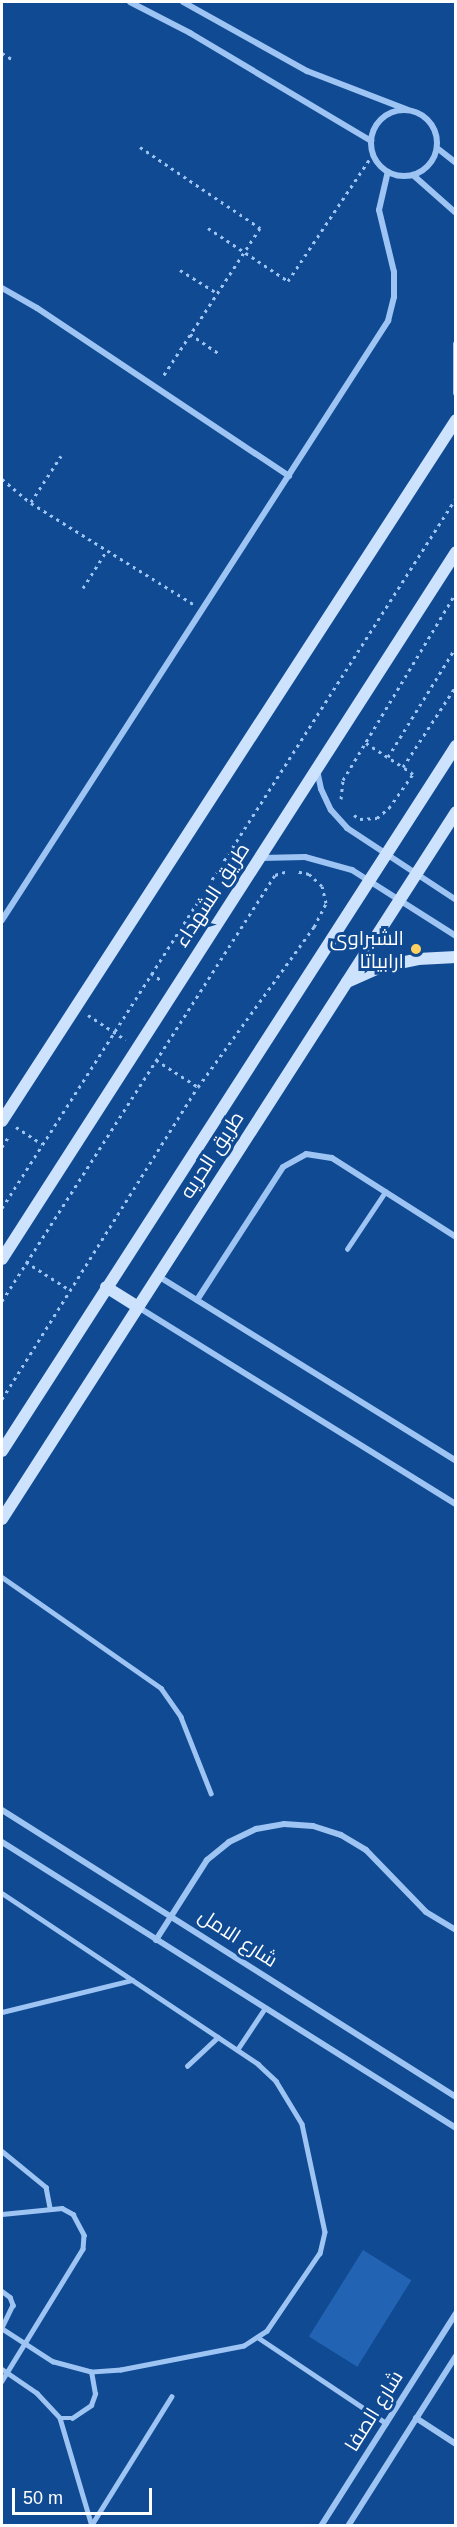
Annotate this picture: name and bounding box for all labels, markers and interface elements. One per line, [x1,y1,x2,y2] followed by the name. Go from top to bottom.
[169,838,255,952] street label: طريق الشهداء
[330,926,404,973] place label: الشبراوى ارابياتا
[409,942,423,956] marker: الشبراوى ارابياتا
[175,1107,249,1203] street label: طريق الحريه
[194,1904,282,1972] street label: شارع الامل
[340,2366,408,2456] street label: شارع الصفا
[15,2476,154,2514] scale bar
[23,2488,63,2508] text: 50 m

